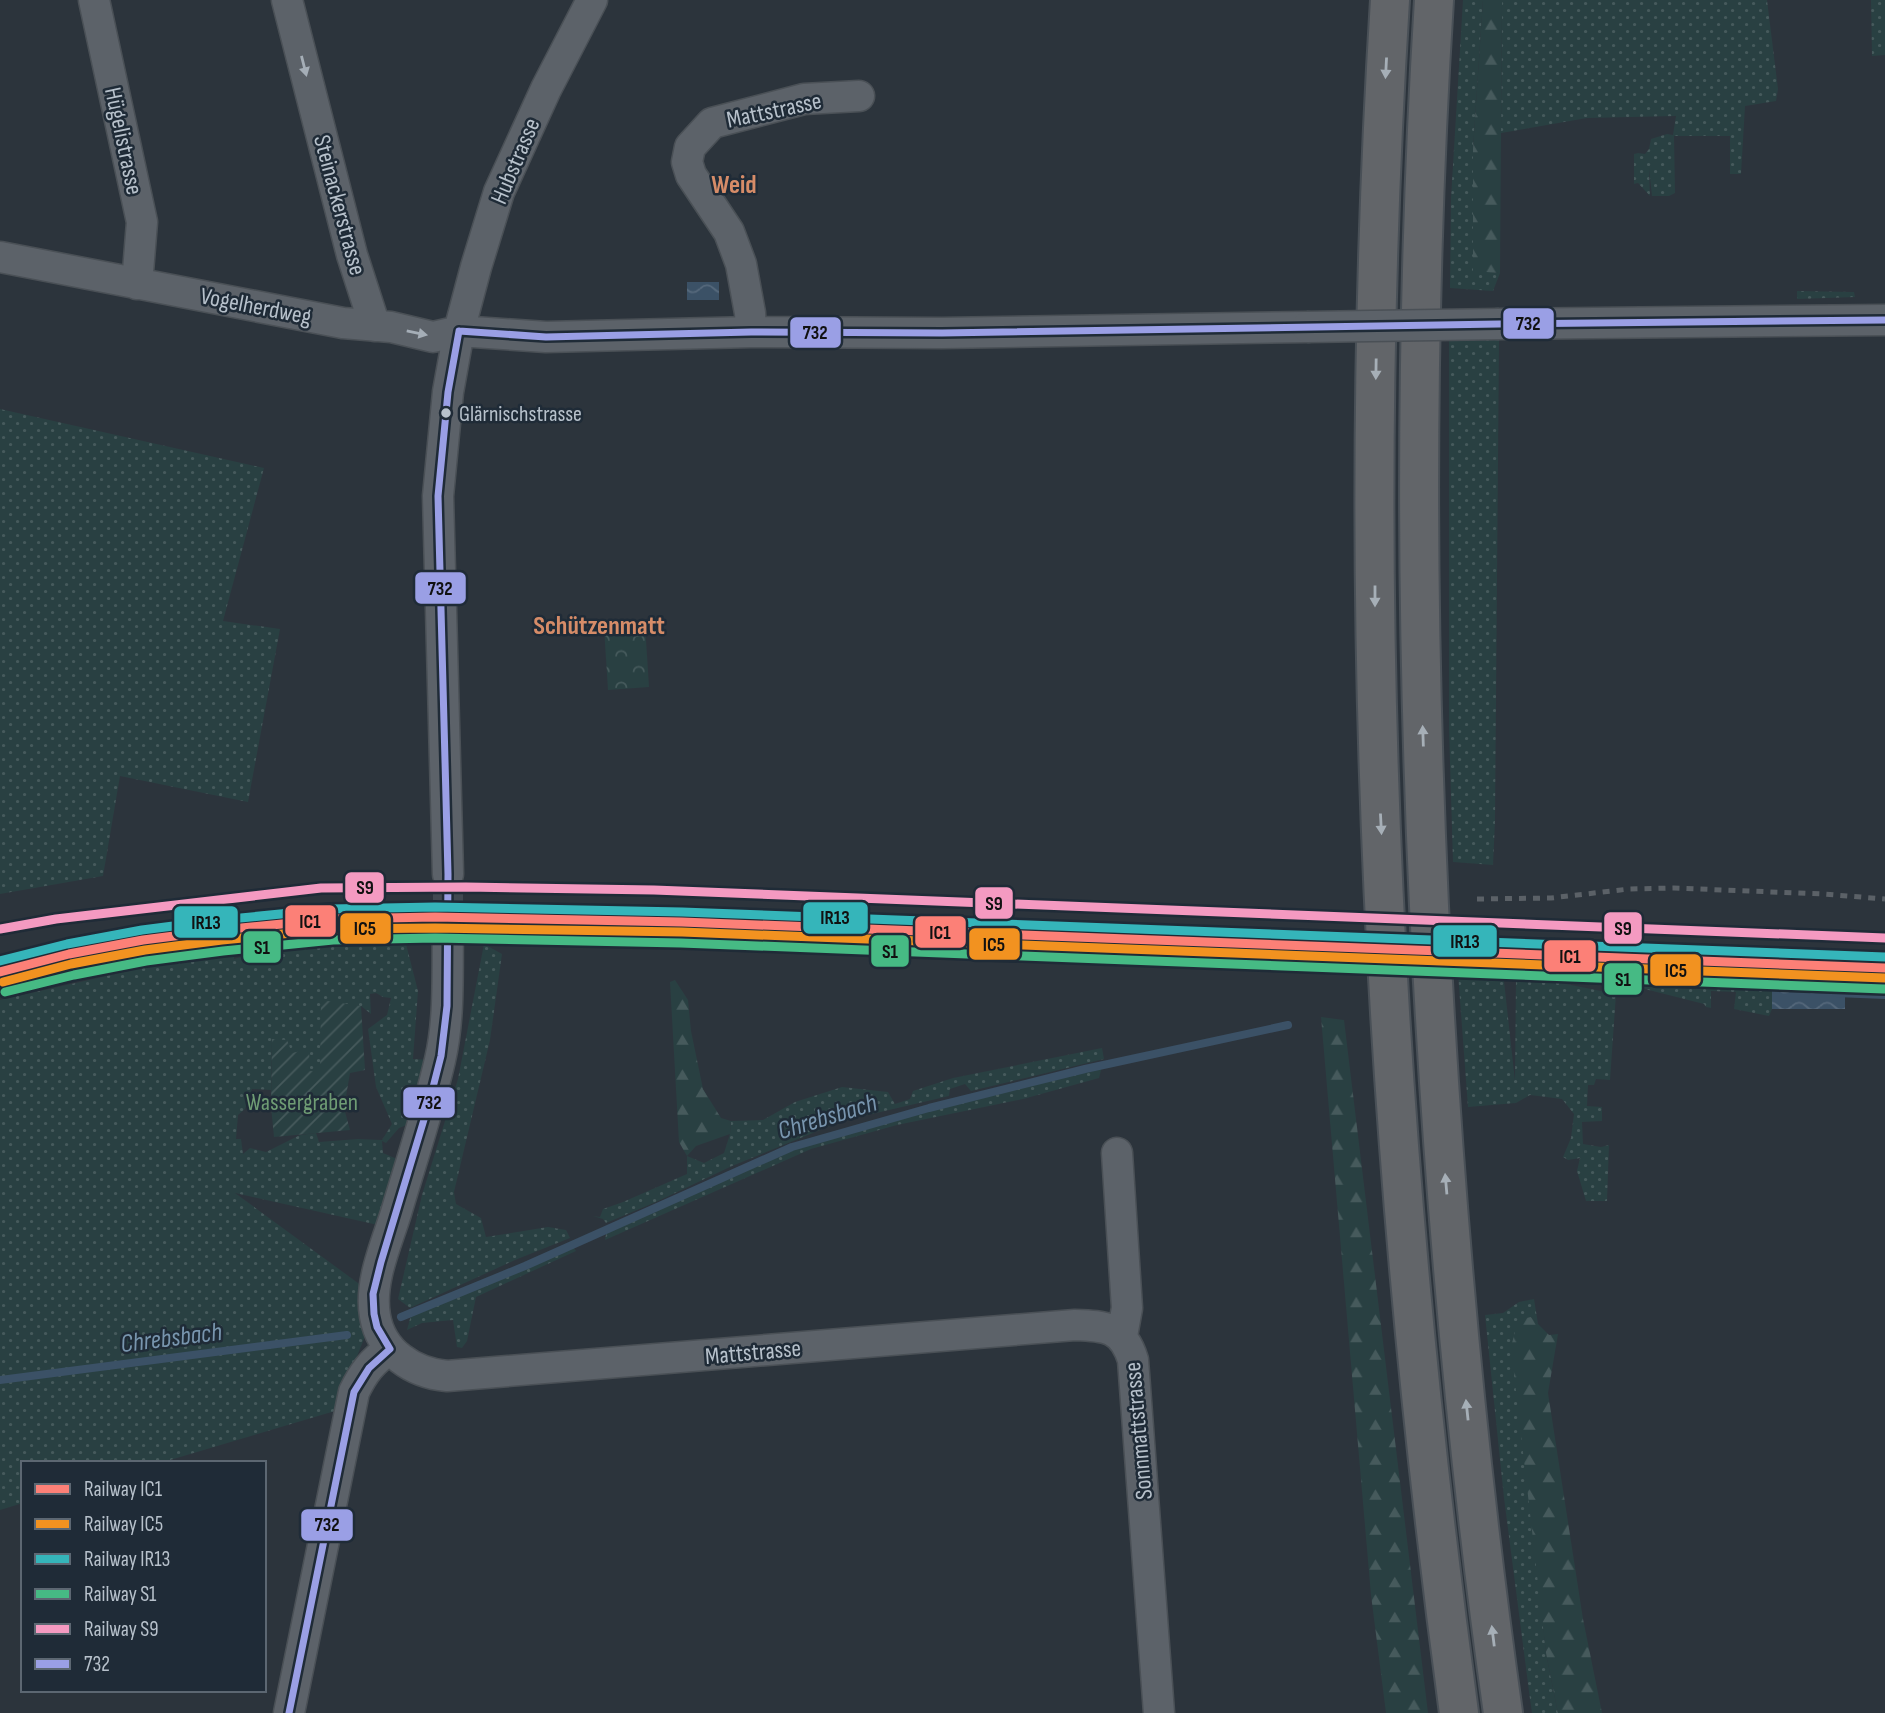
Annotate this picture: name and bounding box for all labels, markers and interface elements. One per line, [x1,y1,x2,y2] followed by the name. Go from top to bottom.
[299,55,310,77] one-way arrow
[1380,57,1391,79] one-way arrow
[98,85,149,197] street label: Hügelistrasse
[724,86,824,135] street label: Mattstrasse
[484,114,546,209] street label: Hubstrasse
[307,132,372,278] street label: Steinackerstrasse
[711,170,757,201] district label: Weid
[198,282,314,331] street label: Vogelherdweg
[1502,307,1555,340] line badge: 732
[1515,313,1541,336] text: 732
[789,316,842,349] line badge: 732
[802,322,828,345] text: 732
[406,328,428,339] one-way arrow
[1370,358,1381,380] one-way arrow
[459,401,582,428] place label: Glärnischstrasse
[439,406,453,420] marker: Glärnischstrasse
[414,571,467,605] line badge: 732
[427,578,453,601] text: 732
[1369,586,1381,608] one-way arrow
[533,611,665,642] district label: Schützenmatt
[1417,725,1428,747] one-way arrow
[1375,813,1386,835] one-way arrow
[344,871,385,904] line badge: S9
[356,877,374,900] text: S9
[974,886,1014,920] line badge: S9
[985,893,1003,916] text: S9
[802,901,869,935] line badge: IR13
[284,904,337,938] line badge: IC1
[173,905,239,939] line badge: IR13
[820,907,850,930] text: IR13
[299,911,321,934] text: IC1
[1603,911,1643,945] line badge: S9
[191,912,221,935] text: IR13
[339,912,392,945] line badge: IC5
[914,915,967,949] line badge: IC1
[354,918,376,941] text: IC5
[1614,918,1632,941] text: S9
[929,922,951,945] text: IC1
[1432,924,1498,958] line badge: IR13
[968,927,1021,961] line badge: IC5
[242,930,282,964] line badge: S1
[1450,931,1480,954] text: IR13
[870,934,910,968] line badge: S1
[983,934,1005,957] text: IC5
[254,937,271,960] text: S1
[1543,939,1597,973] line badge: IC1
[882,941,899,964] text: S1
[1559,946,1581,969] text: IC1
[1649,953,1702,987] line badge: IC5
[1665,960,1687,983] text: IC5
[1603,962,1643,996] line badge: S1
[1615,969,1632,992] text: S1
[402,1086,456,1119] line badge: 732
[246,1088,358,1117] park label: Wassergraben
[774,1088,881,1147] water label: Chrebsbach
[416,1092,442,1115] text: 732
[1440,1173,1451,1195] one-way arrow
[119,1317,224,1360] water label: Chrebsbach
[704,1334,802,1371] street label: Mattstrasse
[1118,1361,1159,1501] street label: Sonnmattstrasse
[1461,1399,1472,1421] one-way arrow
[21,1461,266,1692] legend
[84,1477,163,1502] text: Railway IC1
[300,1508,354,1542] line badge: 732
[84,1512,163,1537] text: Railway IC5
[314,1514,340,1537] text: 732
[84,1547,170,1572] text: Railway IR13
[84,1582,157,1607] text: Railway S1
[84,1617,159,1642] text: Railway S9
[1487,1625,1498,1647] one-way arrow
[84,1652,110,1677] text: 732

